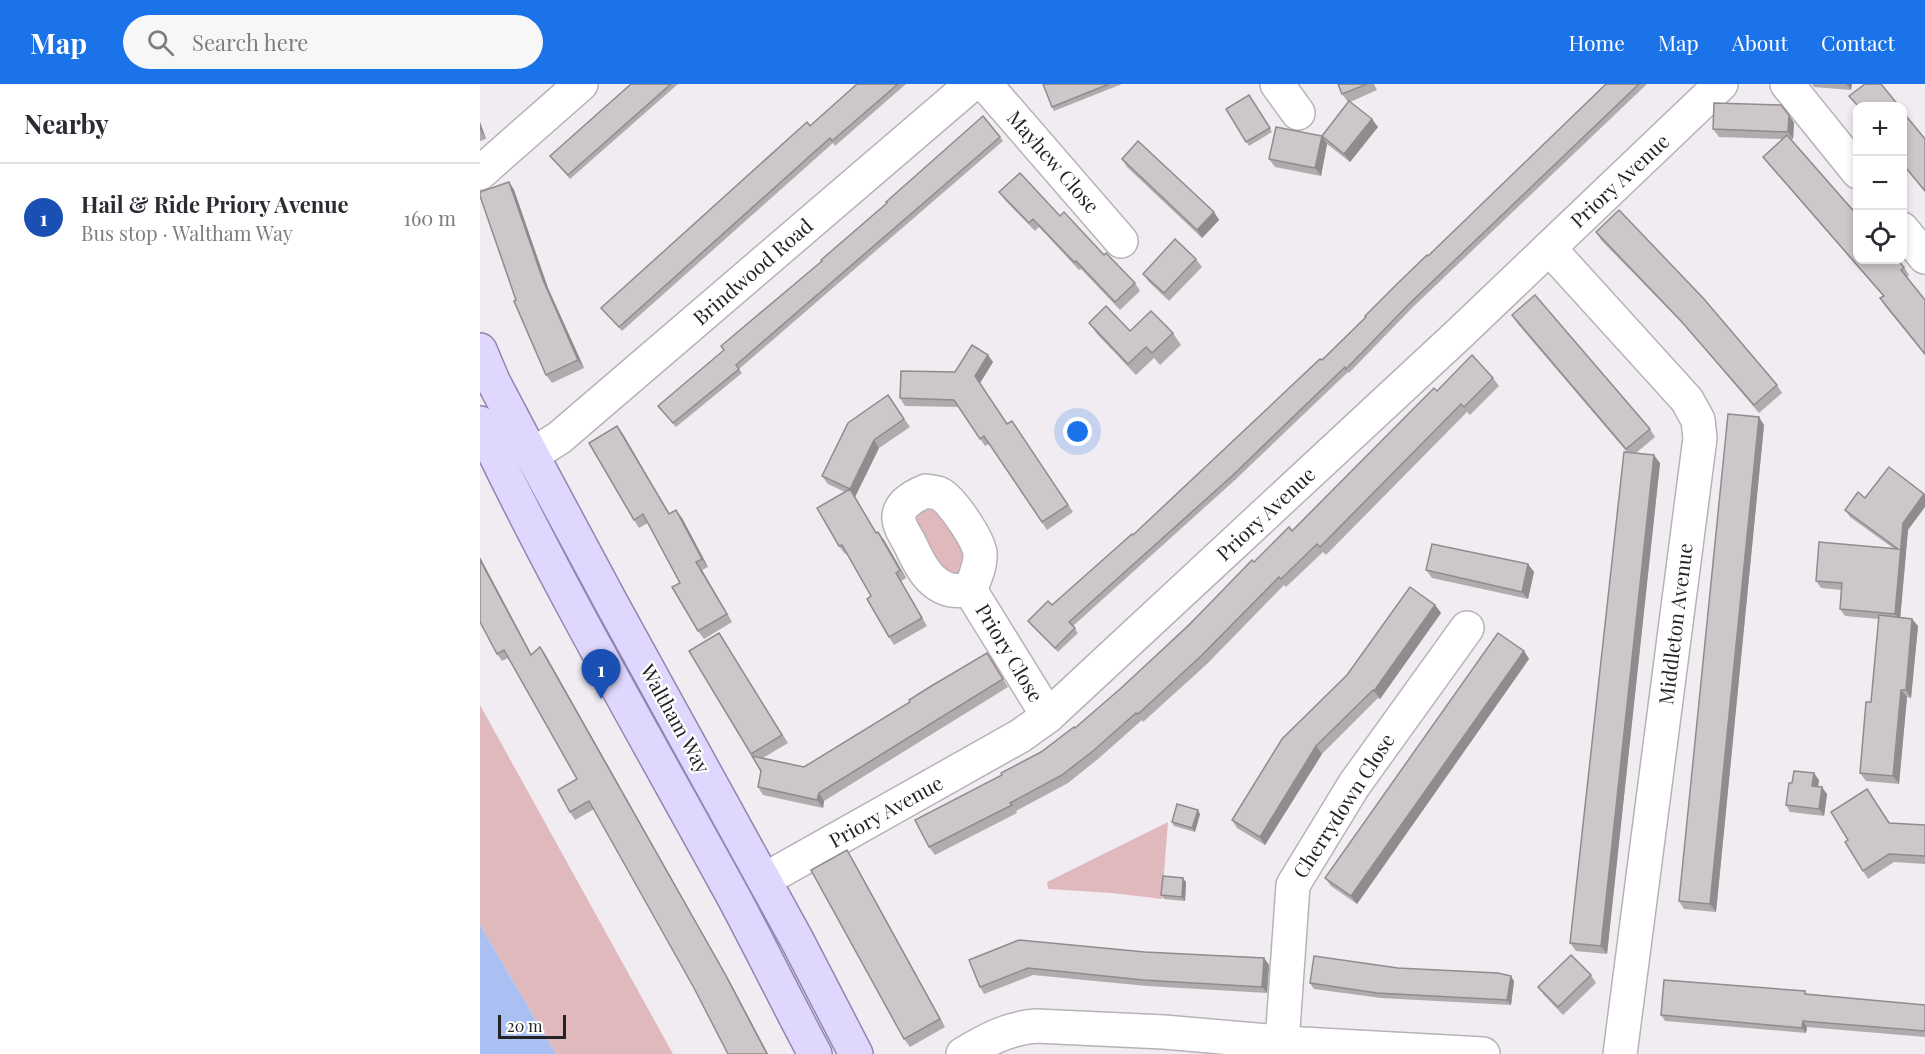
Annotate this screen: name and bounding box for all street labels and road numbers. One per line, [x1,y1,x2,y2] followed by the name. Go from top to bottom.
[1002,104,1106,218] street label: Mayhew Close
[1564,127,1674,233] street label: Priory Avenue
[687,211,818,330] street label: Brindwood Road
[1210,460,1320,566] street label: Priory Avenue
[1651,542,1698,706] street label: Middleton Avenue
[970,598,1050,706] street label: Priory Close
[635,658,717,778] street label: Waltham Way
[1286,728,1400,883] street label: Cherrydown Close
[824,768,947,853] street label: Priory Avenue

